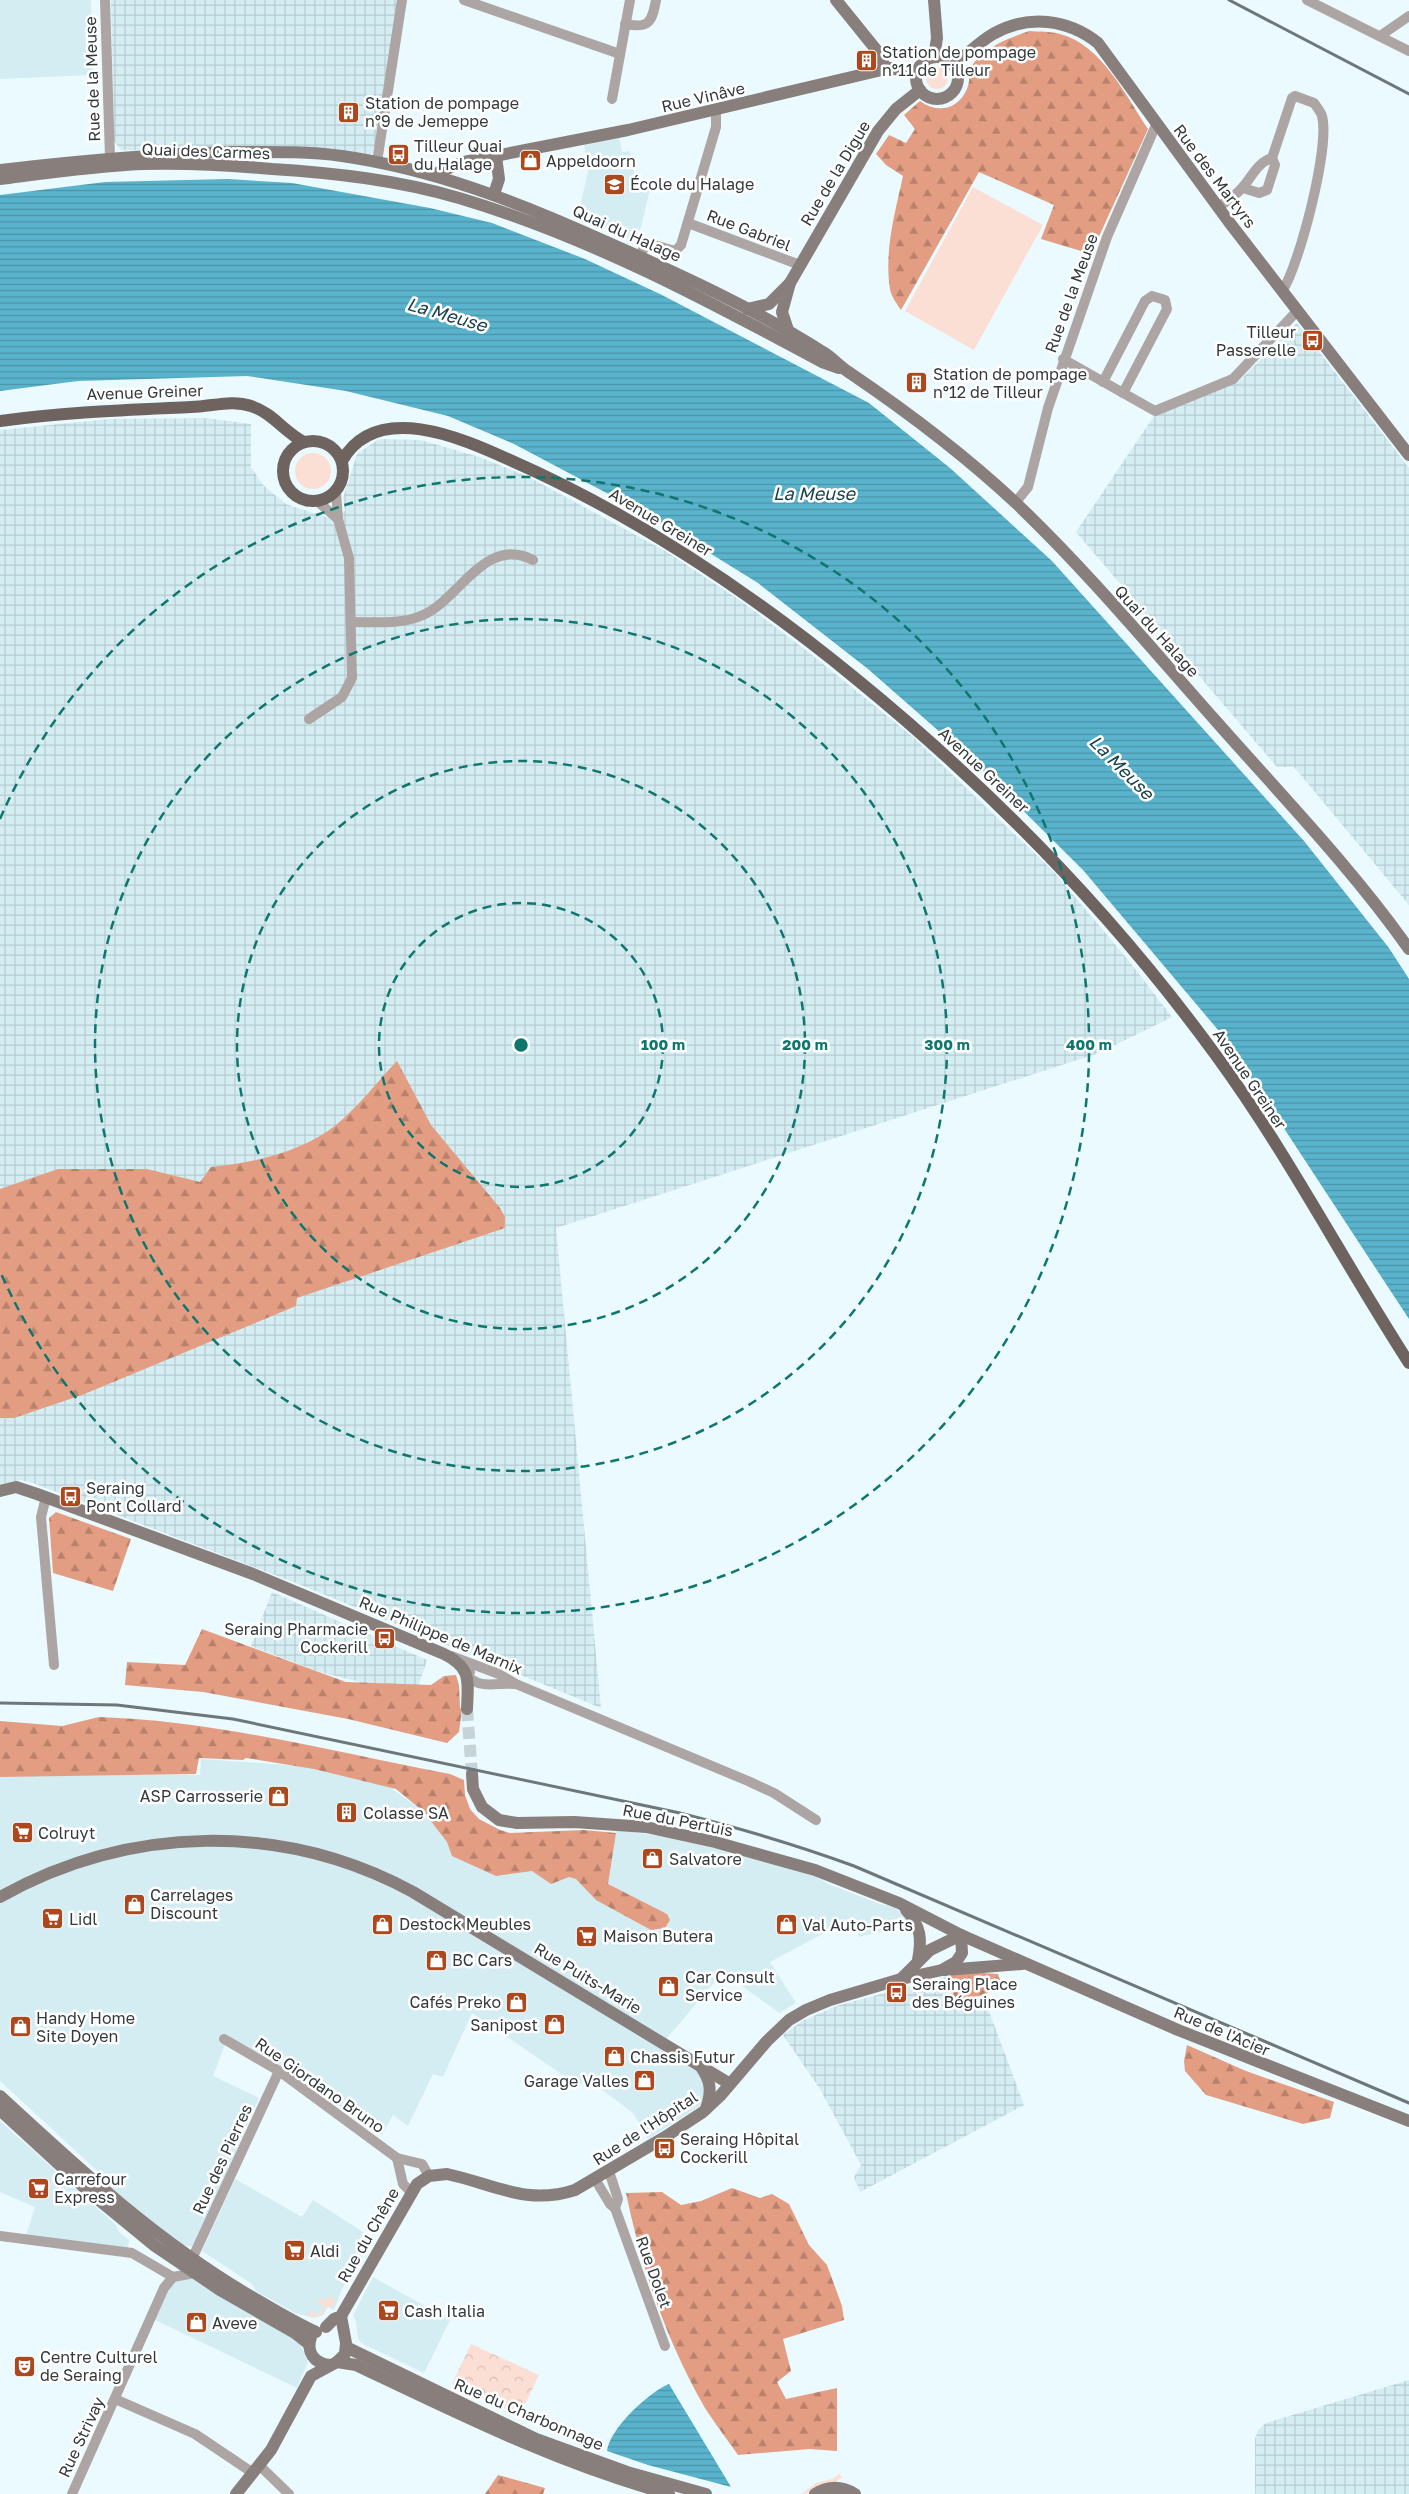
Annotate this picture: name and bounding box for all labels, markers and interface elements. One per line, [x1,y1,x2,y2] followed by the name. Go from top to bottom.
[80,16,104,142] street label: Rue de la Meuse
[882,42,1036,80] place label: Station de pompage n°11 de Tilleur
[854,49,878,73] building icon: Station de pompage n°11 de Tilleur
[659,78,747,116] street label: Rue Vinâve
[365,93,519,131] place label: Station de pompage n°9 de Jemeppe
[337,100,361,124] building icon: Station de pompage n°9 de Jemeppe
[796,117,874,229] street label: Rue de la Digue
[1169,120,1261,232] street label: Rue des Martyrs
[414,136,502,174] place label: Tilleur Quai du Halage
[141,139,271,163] street label: Quai des Carmes
[386,143,410,167] bus stop icon: Tilleur Quai du Halage
[518,149,542,173] shop icon: Appeldoorn
[546,151,636,171] place label: Appeldoorn
[602,172,626,196] school or university icon: École du Halage
[630,174,754,194] place label: École du Halage
[570,200,684,266] street label: Quai du Halage
[704,205,794,255] street label: Rue Gabriel
[1040,231,1102,355] street label: Rue de la Meuse
[405,292,491,336] water label: La Meuse
[1216,322,1296,360] place label: Tilleur Passerelle
[1300,329,1324,353] bus stop icon: Tilleur Passerelle
[933,364,1087,402] place label: Station de pompage n°12 de Tilleur
[905,371,929,395] building icon: Station de pompage n°12 de Tilleur
[86,380,204,404] street label: Avenue Greiner
[773,482,857,504] water label: La Meuse
[606,483,716,561] street label: Avenue Greiner
[1110,581,1204,681] street label: Quai du Halage
[934,723,1034,817] street label: Avenue Greiner
[1085,730,1160,805] water label: La Meuse
[1209,1025,1291,1133] street label: Avenue Greiner
[641,1035,685,1053] text: 100 m
[782,1035,828,1053] text: 200 m
[924,1035,970,1053] text: 300 m
[1066,1035,1112,1053] text: 400 m
[512,1036,530,1054] centre of rings
[86,1478,182,1516] place label: Seraing Pont Collard
[58,1485,82,1509] bus stop icon: Seraing Pont Collard
[356,1591,526,1679] street label: Rue Philippe de Marnix
[224,1619,368,1657] place label: Seraing Pharmacie Cockerill
[372,1626,396,1650] bus stop icon: Seraing Pharmacie Cockerill
[267,1784,291,1808] shop icon: ASP Carrosserie
[140,1786,263,1806] place label: ASP Carrosserie
[621,1799,735,1841] street label: Rue du Pertuis
[335,1801,359,1825] building icon: Colasse SA
[363,1803,449,1823] place label: Colasse SA
[10,1821,34,1845] supermarket icon: Colruyt
[38,1823,95,1843] place label: Colruyt
[641,1847,665,1871] shop icon: Salvatore
[669,1849,742,1869] place label: Salvatore
[150,1885,233,1923] place label: Carrelages Discount
[122,1892,146,1916] shop icon: Carrelages Discount
[41,1907,65,1931] supermarket icon: Lidl
[69,1909,97,1929] place label: Lidl
[371,1912,395,1936] shop icon: Destock Meubles
[774,1913,798,1937] shop icon: Val Auto-Parts
[399,1914,531,1934] place label: Destock Meubles
[802,1915,913,1935] place label: Val Auto-Parts
[575,1924,599,1948] supermarket icon: Maison Butera
[603,1926,713,1946] place label: Maison Butera
[531,1938,645,2018] street label: Rue Puits-Marie
[424,1948,448,1972] shop icon: BC Cars
[452,1950,512,1970] place label: BC Cars
[685,1967,775,2005] place label: Car Consult Service
[657,1974,681,1998] shop icon: Car Consult Service
[912,1974,1017,2012] place label: Seraing Place des Béguines
[884,1981,908,2005] bus stop icon: Seraing Place des Béguines
[505,1990,529,2014] shop icon: Cafés Preko
[409,1992,501,2012] place label: Cafés Preko
[1171,2002,1273,2060] street label: Rue de l'Acier
[36,2008,135,2046] place label: Handy Home Site Doyen
[542,2013,566,2037] shop icon: Sanipost
[8,2015,32,2039] shop icon: Handy Home Site Doyen
[470,2015,538,2035] place label: Sanipost
[252,2033,388,2137] street label: Rue Giordano Bruno
[602,2045,626,2069] shop icon: Chassis Futur
[630,2047,735,2067] place label: Chassis Futur
[633,2069,657,2093] shop icon: Garage Valles
[524,2071,629,2091] place label: Garage Valles
[589,2087,701,2169] street label: Rue de l'Hôpital
[188,2101,256,2217] street label: Rue des Pierres
[680,2129,799,2167] place label: Seraing Hôpital Cockerill
[652,2136,676,2160] bus stop icon: Seraing Hôpital Cockerill
[54,2169,127,2207] place label: Carrefour Express
[26,2176,50,2200] supermarket icon: Carrefour Express
[333,2184,403,2286] street label: Rue du Chêne
[632,2233,676,2311] street label: Rue Dolet
[282,2239,306,2263] supermarket icon: Aldi
[310,2241,340,2261] place label: Aldi
[376,2299,400,2323] supermarket icon: Cash Italia
[404,2301,485,2321] place label: Cash Italia
[184,2311,208,2335] shop icon: Aveve
[212,2313,257,2333] place label: Aveve
[40,2347,158,2385] place label: Centre Culturel de Seraing
[12,2354,36,2378] theatre icon: Centre Culturel de Seraing
[451,2373,607,2455] street label: Rue du Charbonnage
[54,2394,108,2480] street label: Rue Strivay

